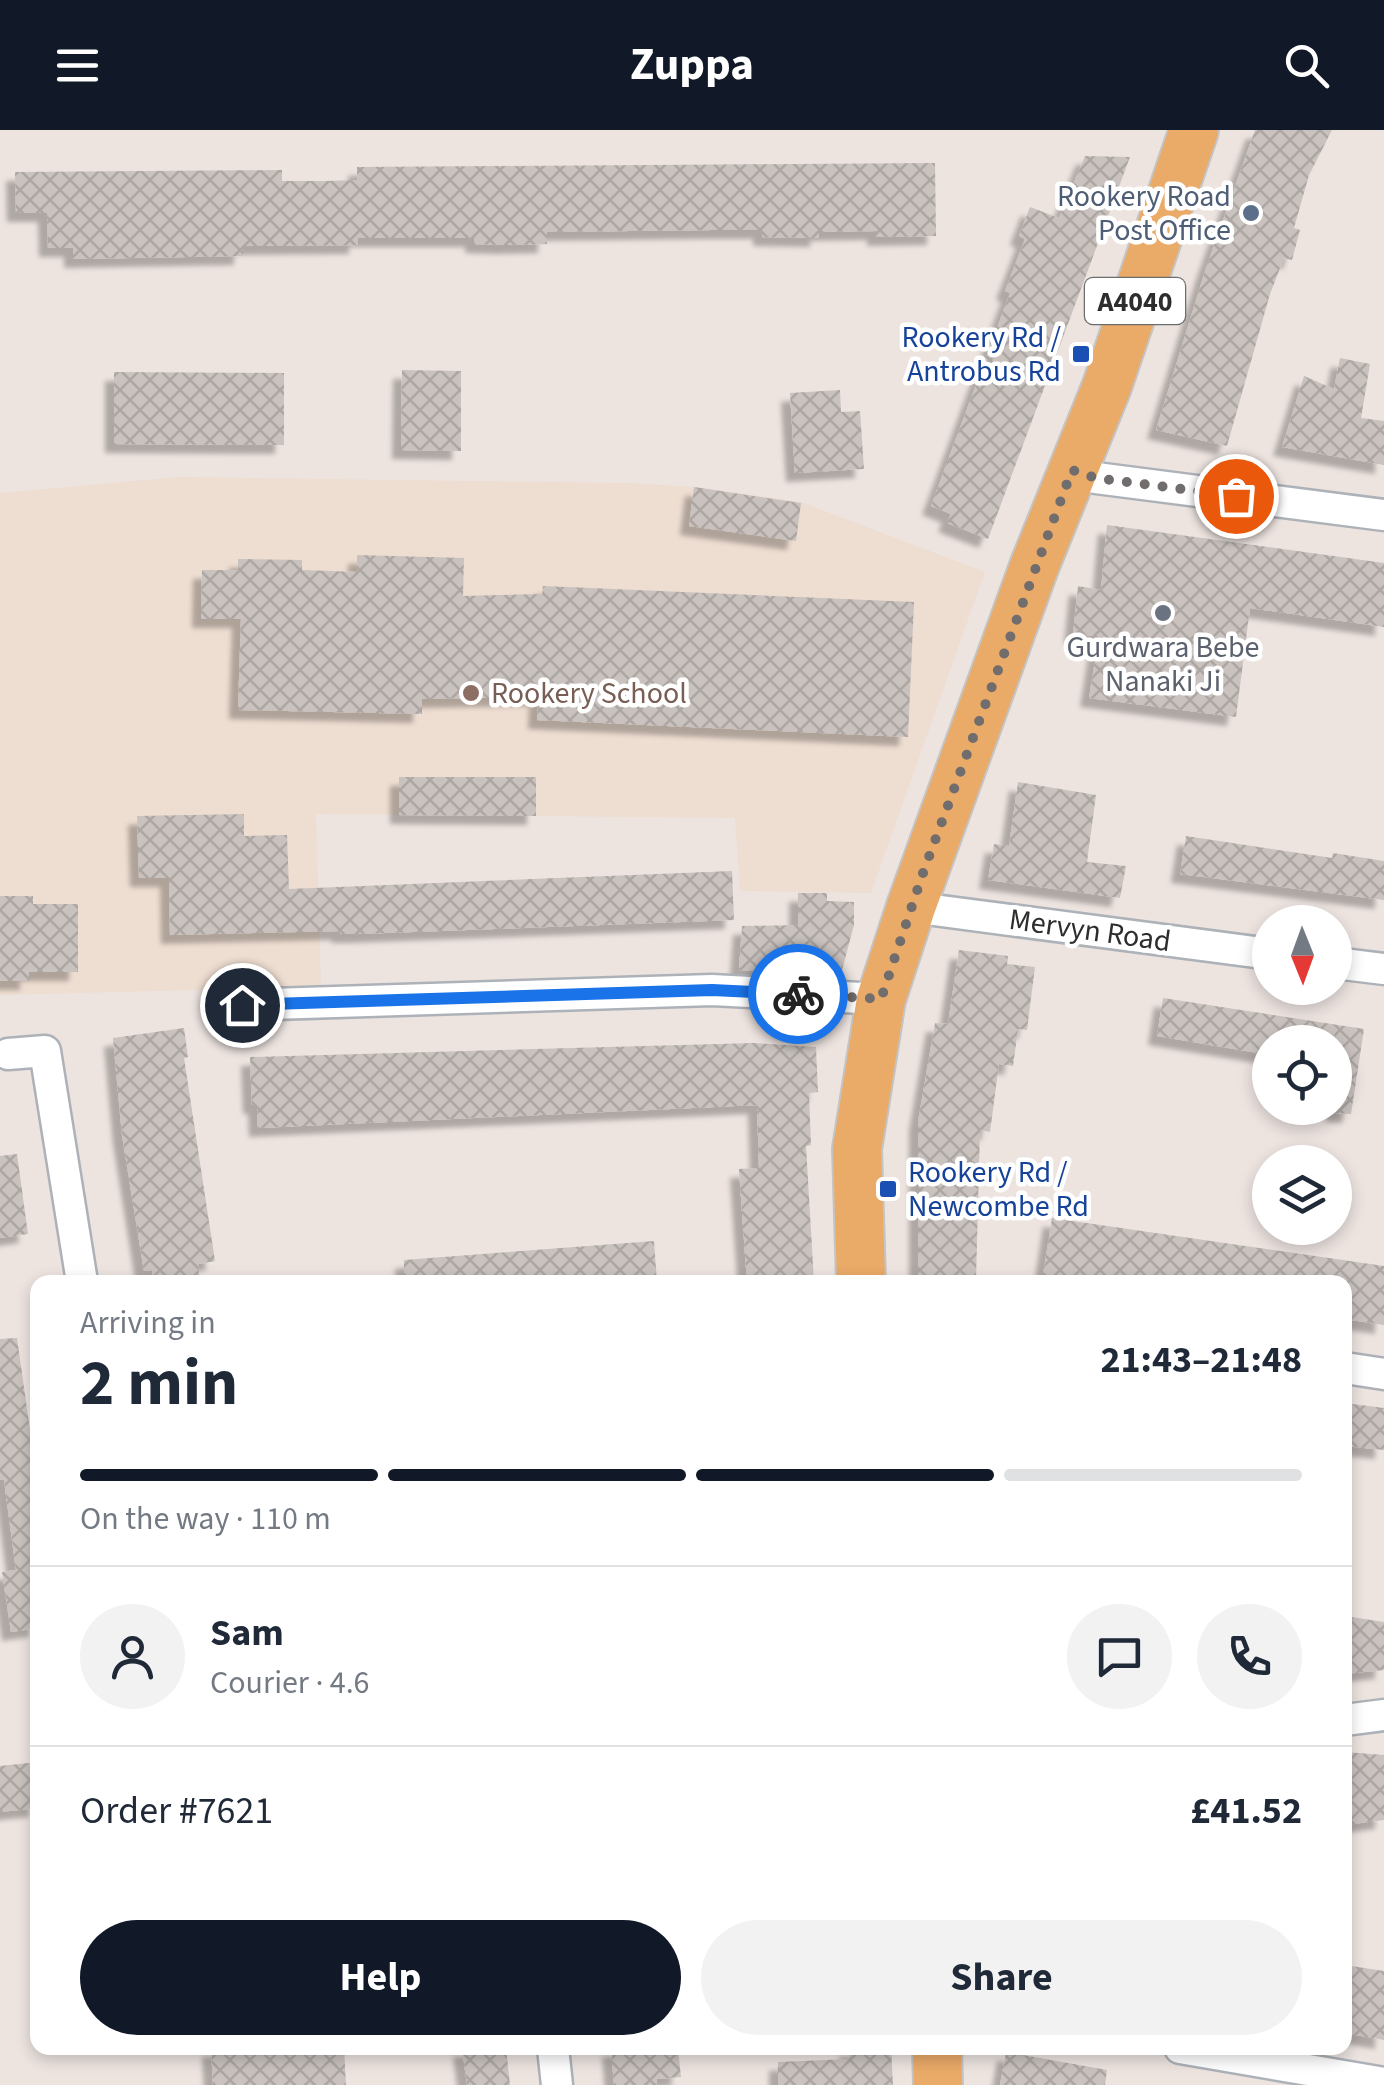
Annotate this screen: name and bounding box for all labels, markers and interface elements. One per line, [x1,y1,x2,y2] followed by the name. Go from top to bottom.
[630,33,754,97] text: Zuppa
[50,38,105,93] icon: menu
[1279,38,1334,93] icon: search
[1057,175,1231,252] place label: Rookery Road Post Office
[1240,202,1262,224] marker: Rookery Road Post Office
[1085,278,1185,324] road number: A4040
[901,316,1061,393] place label: Rookery Rd / Antrobus Rd
[1070,343,1092,365] marker: Rookery Rd / Antrobus Rd
[1194,454,1279,539] pin
[1209,469,1264,524] icon: bag
[1152,602,1174,624] marker: Gurdwara Bebe Nanaki Ji
[1067,626,1259,703] place label: Gurdwara Bebe Nanaki Ji
[491,672,687,715] place label: Rookery School
[460,682,482,704] marker: Rookery School
[1006,898,1173,963] street label: Mervyn Road
[1252,905,1352,1005] north arrow
[1252,905,1352,1245] map controls
[748,944,848,1044] courier
[200,963,285,1048] pin
[771,967,826,1022] icon: bike
[215,978,270,1033] icon: home
[1252,1025,1352,1125] button: locate
[1252,1145,1352,1245] button: layers
[908,1151,1089,1228] place label: Rookery Rd / Newcombe Rd
[877,1178,899,1200] marker: Rookery Rd / Newcombe Rd
[80,1300,216,1346] text: Arriving in
[1100,1333,1302,1387] text: 21:43–21:48
[80,1337,238,1430] text: 2 min
[80,1496,331,1542] text: On the way · 110 m
[80,1604,185,1709] button: person
[1067,1604,1172,1709] button: chat
[1197,1604,1302,1709] button: phone
[210,1606,284,1660] text: Sam
[210,1660,370,1706] text: Courier · 4.6
[80,1784,273,1838] text: Order #7621
[1190,1784,1302,1838] text: £41.52
[80,1920,681,2035] button: Help
[701,1920,1302,2035] button: Share

